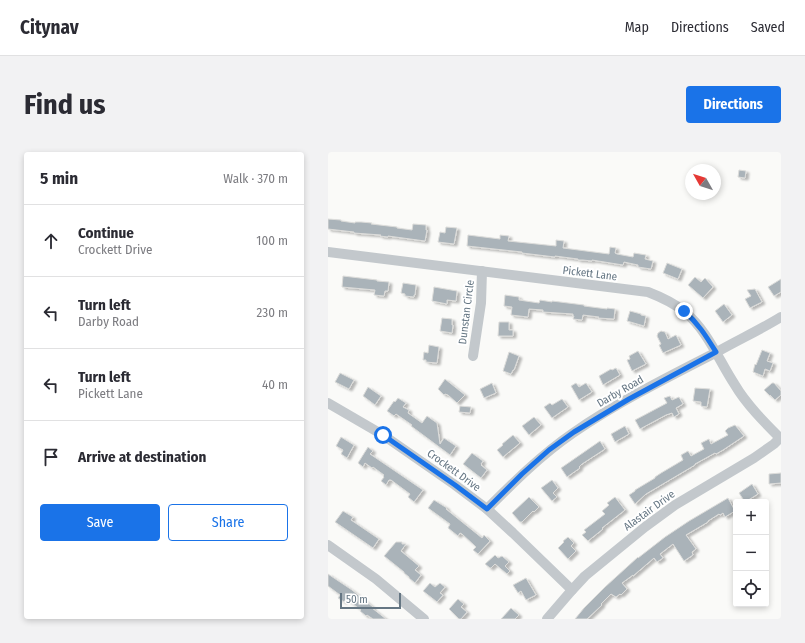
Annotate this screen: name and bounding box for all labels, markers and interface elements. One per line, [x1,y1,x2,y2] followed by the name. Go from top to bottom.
[20,16,79,39] text: Citynav
[625,19,649,36] text: Map
[671,19,729,36] text: Directions
[751,19,785,36] text: Saved
[686,86,781,123] button: Directions
[24,88,106,121] text: Find us
[685,164,721,200] north arrow
[40,168,78,189] text: 5 min
[223,171,288,186] text: Walk · 370 m
[78,224,134,242] text: Continue
[40,230,62,252] icon: ahead
[256,233,288,248] text: 100 m
[78,242,152,257] text: Crockett Drive
[562,264,618,283] street label: Pickett Lane
[456,279,477,345] street label: Dunstan Circle
[78,296,131,314] text: Turn left
[40,302,62,324] icon: left
[675,302,693,320] route end
[257,305,288,320] text: 230 m
[78,314,139,329] text: Darby Road
[78,368,131,386] text: Turn left
[595,373,646,410] street label: Darby Road
[40,374,62,396] icon: left
[262,377,288,392] text: 40 m
[78,386,143,401] text: Pickett Lane
[374,426,392,444] route start
[40,446,62,468] icon: arrive
[424,447,483,494] street label: Crockett Drive
[78,448,206,466] text: Arrive at destination
[621,487,677,533] street label: Alastair Drive
[733,499,769,607] map controls
[733,499,769,535] button: +
[40,504,160,541] button: Save
[168,504,288,541] button: Share
[733,535,769,571] button: −
[733,571,769,607] button: locate
[340,591,401,610] scale bar
[346,593,368,606] text: 50 m

